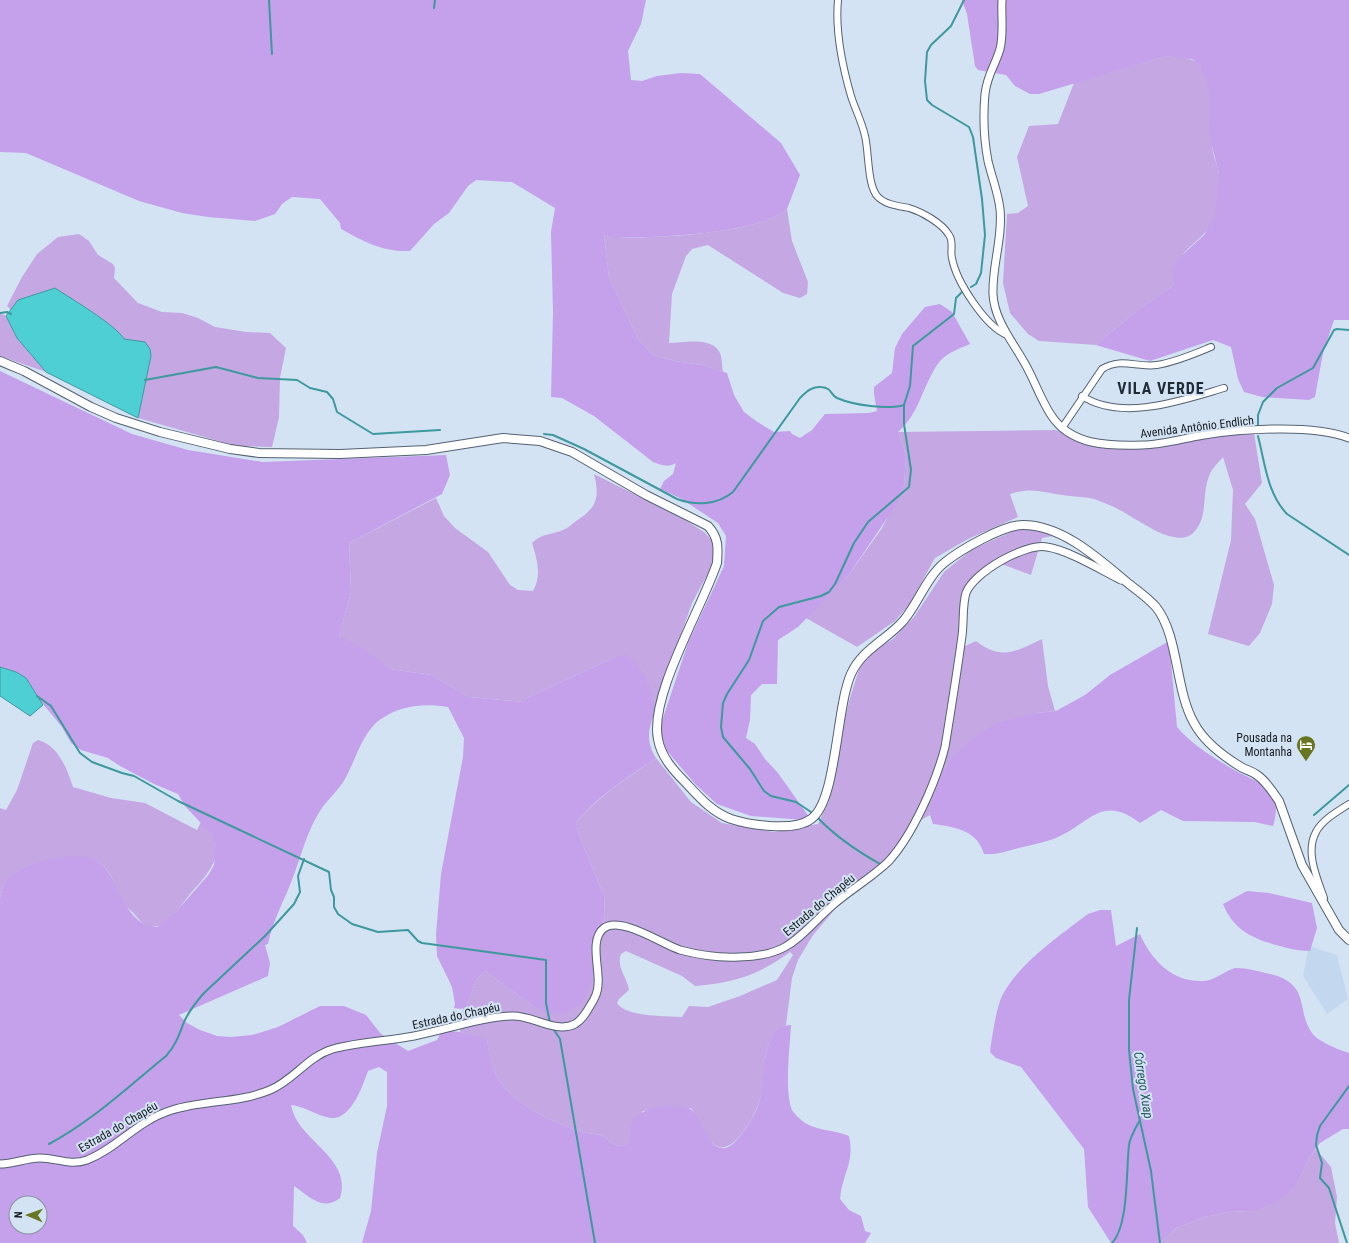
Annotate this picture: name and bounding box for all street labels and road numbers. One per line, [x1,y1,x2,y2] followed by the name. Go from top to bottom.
[1139,413,1255,441] street label: Avenida Antônio Endlich
[780,871,858,939] street label: Estrada do Chapéu
[411,1000,501,1032] street label: Estrada do Chapéu
[76,1099,160,1155] street label: Estrada do Chapéu

